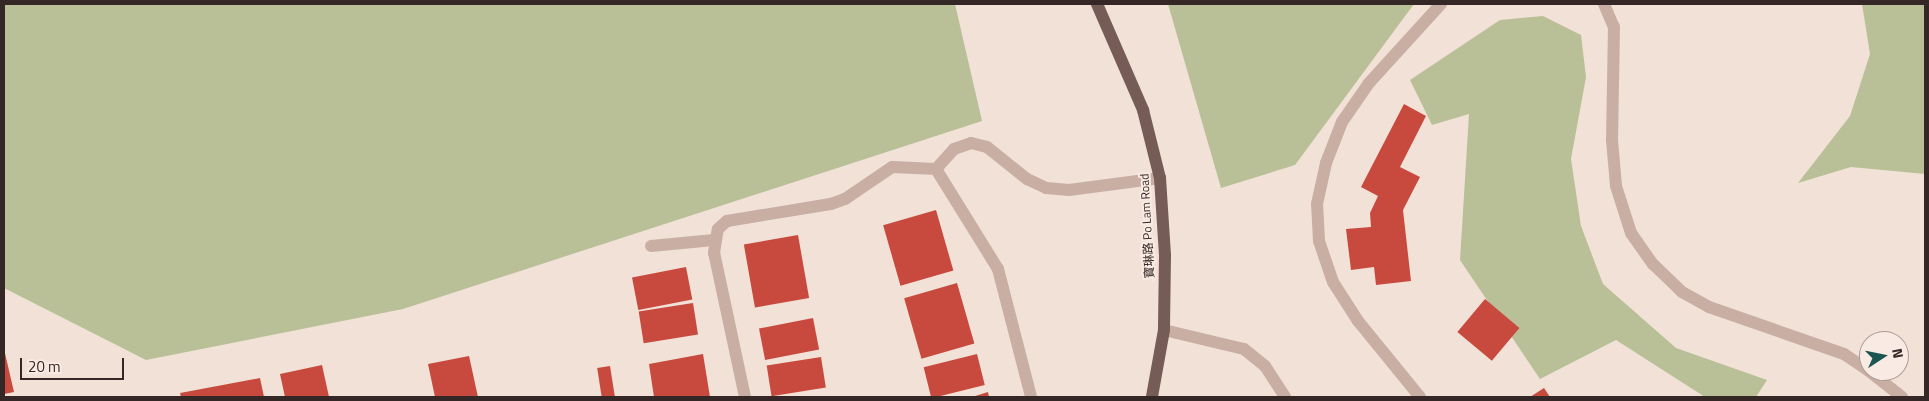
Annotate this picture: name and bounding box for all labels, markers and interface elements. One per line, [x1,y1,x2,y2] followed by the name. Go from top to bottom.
[1137,173,1157,279] street label: 寶琳路 Po Lam Road
[1859,331,1909,381] north arrow
[1887,346,1909,360] text: N
[22,348,126,380] scale bar
[28,355,61,378] text: 20 m

